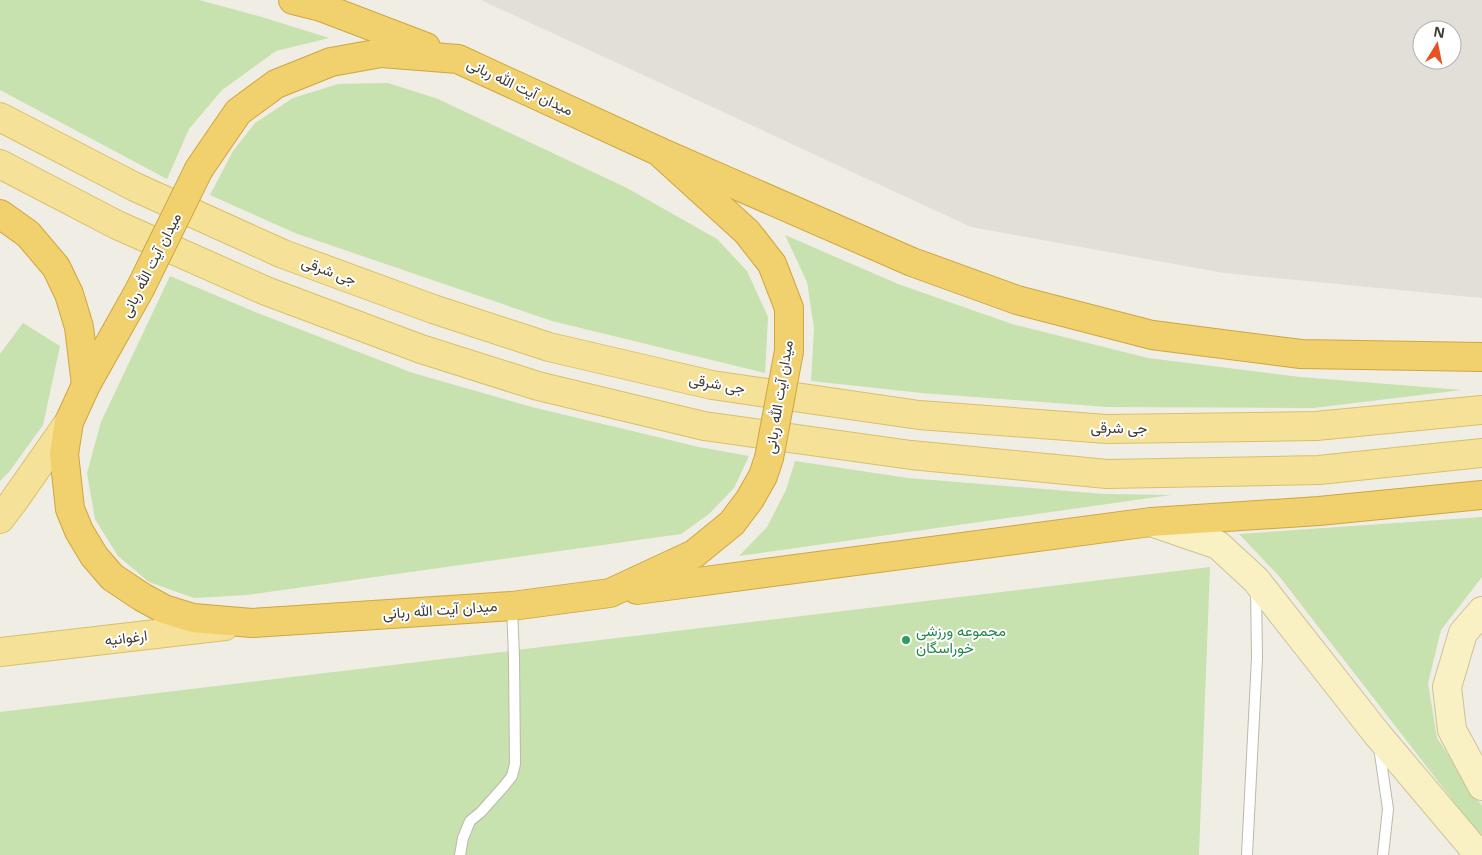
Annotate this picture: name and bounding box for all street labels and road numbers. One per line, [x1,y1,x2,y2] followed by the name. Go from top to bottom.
[464,53,577,120] street label: میدان آیت الله ربانی
[115,209,186,321] street label: میدان آیت الله ربانی
[299,251,359,290] street label: جی شرقی
[759,339,798,455] street label: میدان آیت الله ربانی
[687,368,747,399] street label: جی شرقی
[1090,417,1148,438] street label: جی شرقی
[382,595,498,624] street label: میدان آیت الله ربانی
[103,624,148,650] street label: ارغوانیه

